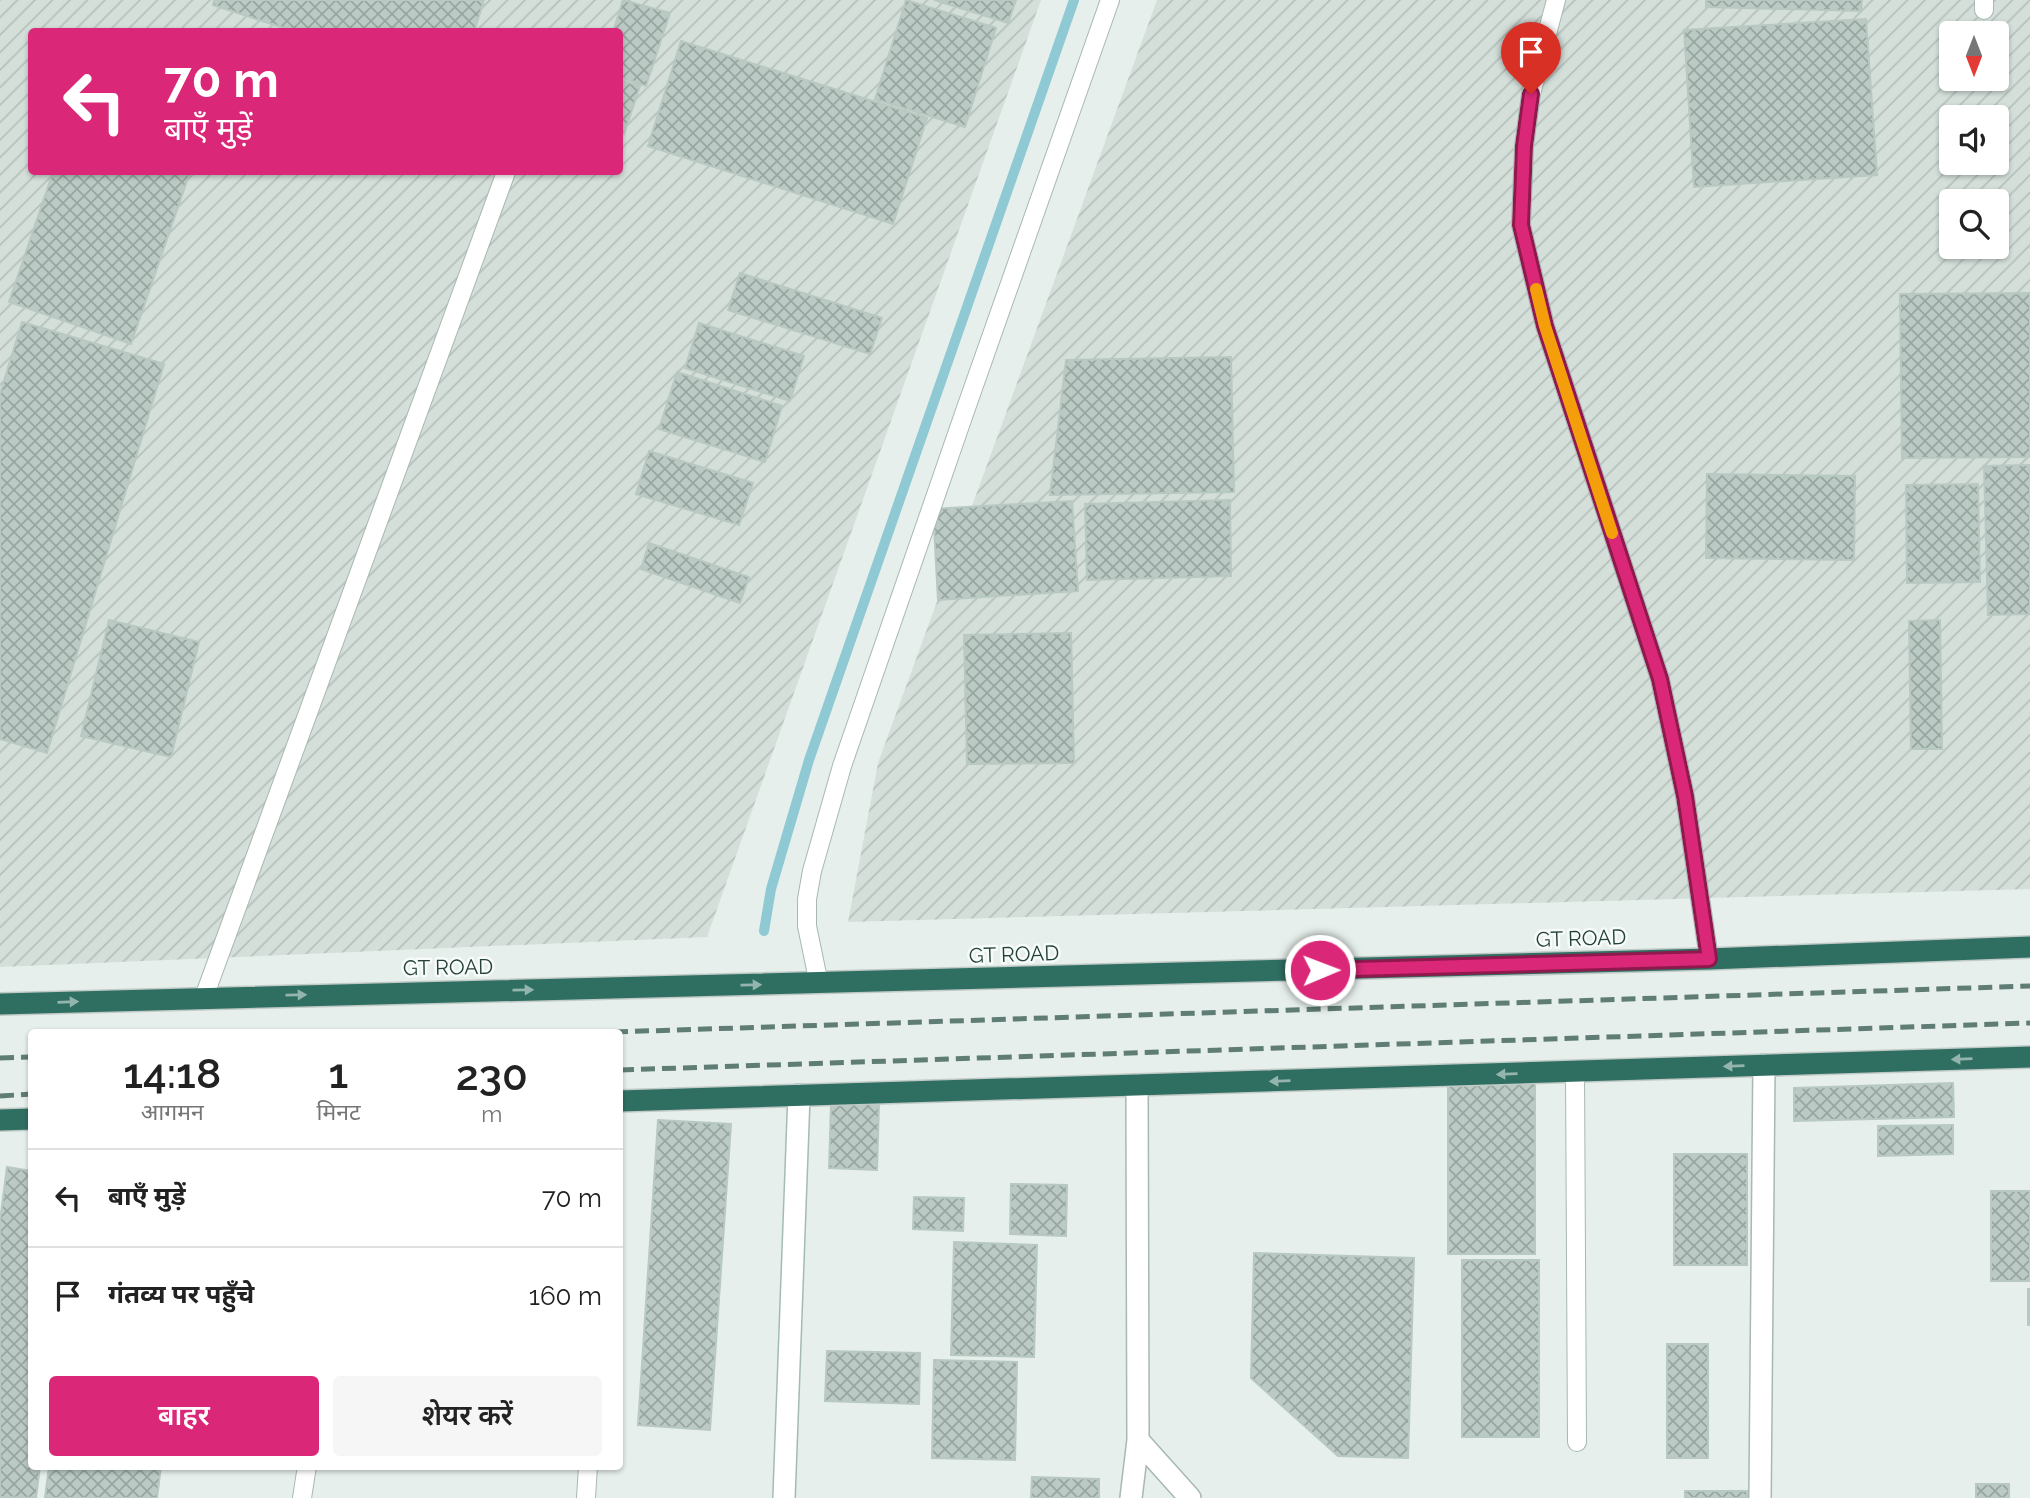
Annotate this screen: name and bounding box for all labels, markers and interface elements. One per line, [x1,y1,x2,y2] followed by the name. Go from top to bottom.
[1939,21,2009,91] north arrow
[1939,21,2009,259] map controls
[1501,22,1561,94] pin
[1512,33,1550,71] icon: arrive
[164,51,279,108] text: 70 m
[49,56,140,147] icon: left
[1939,105,2009,175] button: sound
[164,110,253,147] text: बाएँ मुड़ें
[1939,189,2009,259] button: search
[1535,924,1627,952] street label: GT ROAD
[1283,933,1357,1007] position arrow
[968,940,1060,968] street label: GT ROAD
[403,954,493,980] street label: GT ROAD
[740,980,762,991] one-way arrow
[512,985,534,996] one-way arrow
[285,990,307,1001] one-way arrow
[57,996,79,1007] one-way arrow
[123,1049,221,1098] text: 14:18
[329,1049,348,1098] text: 1
[456,1051,528,1100] text: 230
[1951,1054,1973,1065] one-way arrow
[1723,1061,1745,1072] one-way arrow
[1496,1068,1518,1080] one-way arrow
[1268,1075,1290,1086] one-way arrow
[141,1098,204,1125] text: आगमन
[316,1098,361,1125] text: मिनट
[481,1100,502,1127] text: m
[49,1179,87,1217] icon: left
[108,1181,186,1211] text: बाएँ मुड़ें
[542,1183,602,1213] text: 70 m
[49,1277,87,1315] icon: arrive
[108,1279,254,1309] text: गंतव्य पर पहुँचे
[529,1281,602,1311] text: 160 m
[49,1376,319,1456] button: बाहर
[333,1376,602,1456] button: शेयर करें

